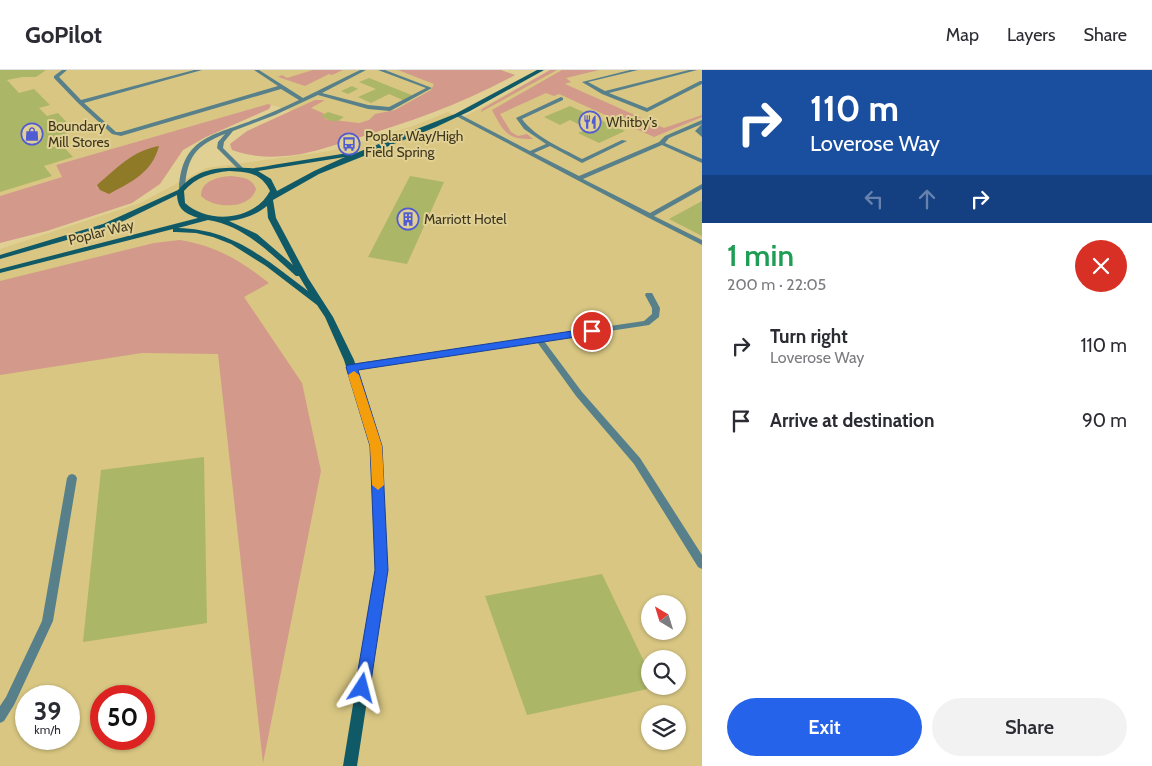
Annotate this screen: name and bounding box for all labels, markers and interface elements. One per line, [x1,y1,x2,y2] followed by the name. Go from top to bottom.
[25,20,102,49] text: GoPilot
[946,24,979,46] text: Map
[1007,24,1056,46] text: Layers
[1084,24,1127,46] text: Share
[810,87,899,130] text: 110 m
[727,90,792,155] icon: right
[578,110,602,134] restaurant icon: Whitby's
[606,113,657,131] place label: Whitby's
[48,117,110,151] place label: Boundary Mill Stores
[20,122,44,146] shop icon: Boundary Mill Stores
[365,127,463,161] place label: Poplar Way/High Field Spring
[810,130,940,157] text: Loverose Way
[337,132,361,156] bus stop icon: Poplar Way/High Field Spring
[860,185,888,213] icon: left
[913,185,941,213] icon: ahead
[966,185,994,213] icon: right
[396,207,420,231] building icon: Marriott Hotel
[424,210,507,228] place label: Marriott Hotel
[66,215,136,249] street label: Poplar Way
[727,237,794,274] text: 1 min
[1075,240,1127,292] button: close
[727,275,826,294] text: 200 m · 22:05
[571,310,613,352] pin
[578,317,606,345] icon: arrive
[770,325,848,348] text: Turn right
[727,332,755,360] icon: right
[1080,334,1127,357] text: 110 m
[770,348,864,367] text: Loverose Way
[727,407,755,435] icon: arrive
[770,409,934,432] text: Arrive at destination
[1082,409,1127,432] text: 90 m
[641,595,686,640] north arrow
[641,595,686,750] map controls
[641,650,686,695] button: search
[335,661,387,713] position arrow
[90,685,155,750] speed limit sign: 50
[34,696,61,726] text: 39
[727,698,922,756] button: Exit
[932,698,1127,756] button: Share
[641,705,686,750] button: layers
[34,722,61,737] text: km/h

